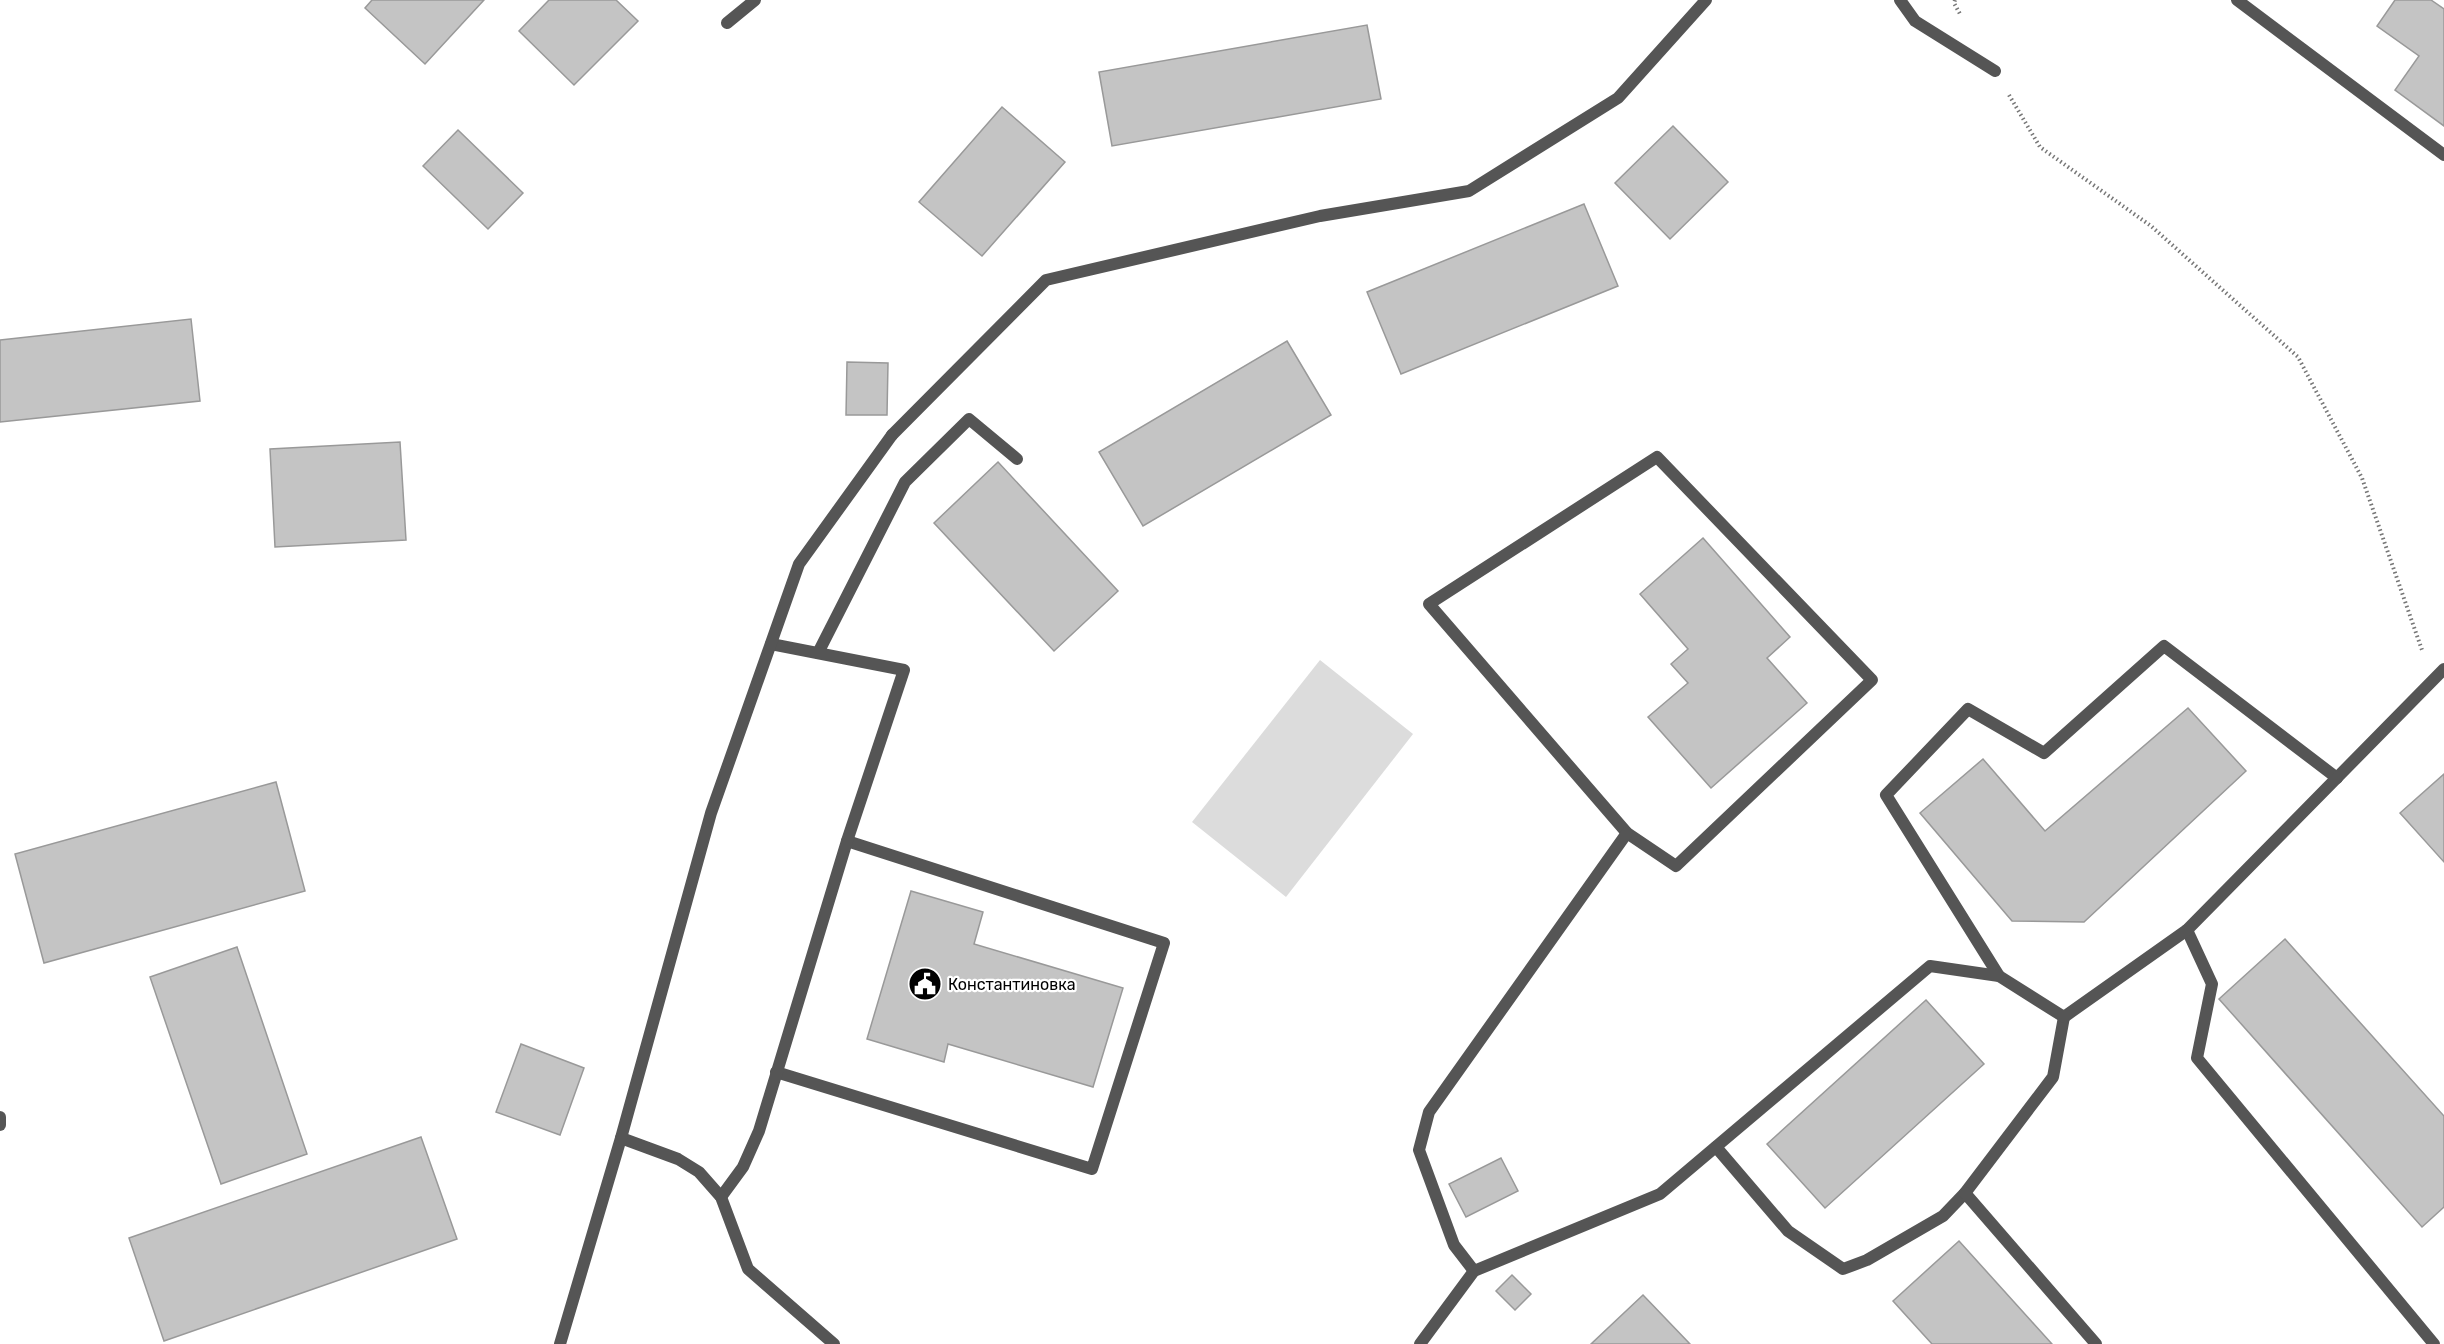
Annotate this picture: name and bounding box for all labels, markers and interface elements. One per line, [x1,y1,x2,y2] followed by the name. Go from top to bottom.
[907,966,943,1002] public building icon: Константиновка
[948,975,1076,994] place label: Константиновка

